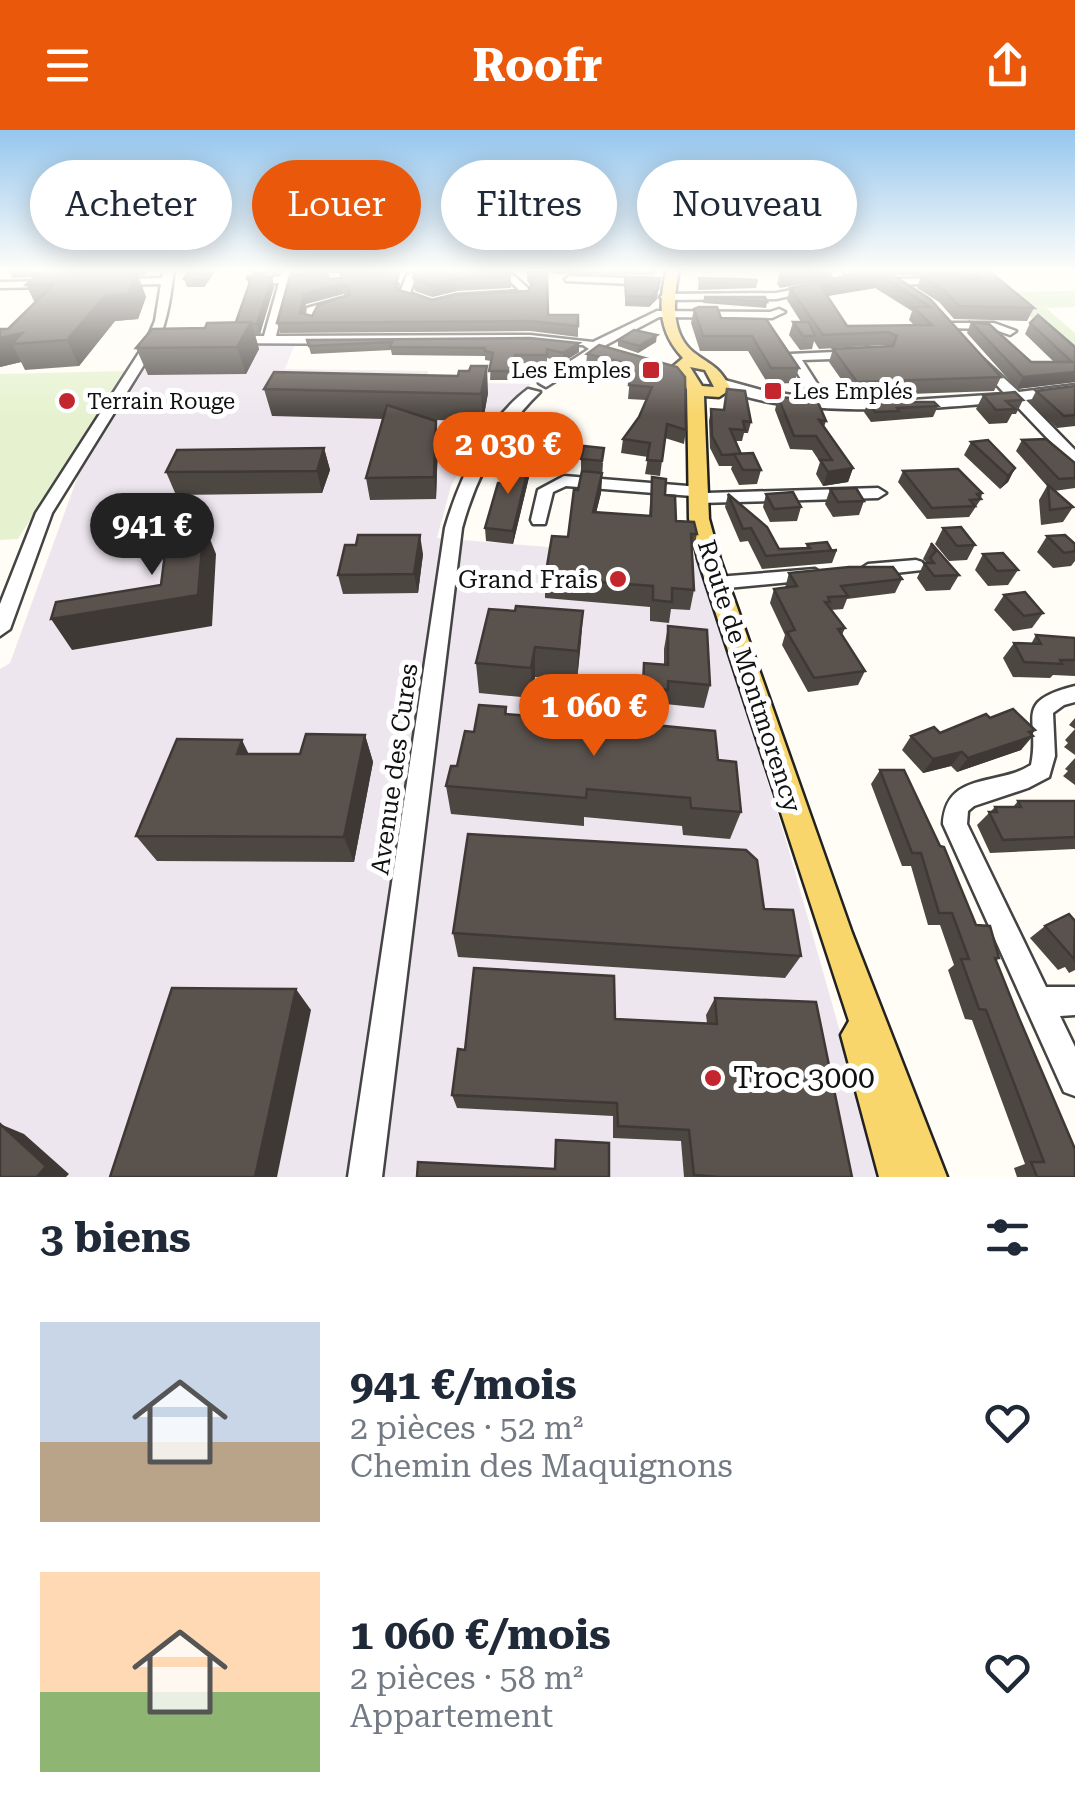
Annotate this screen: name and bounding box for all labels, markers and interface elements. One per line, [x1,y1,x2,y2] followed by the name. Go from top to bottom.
[40,38,95,93] icon: menu
[980,38,1035,93] icon: share
[472,39,603,92] text: Roofr
[30,160,232,250] chip: Acheter
[252,160,421,250] chip: Louer
[441,160,617,250] chip: Filtres
[637,160,857,250] chip: Nouveau
[511,358,631,383] place label: Les Emples
[640,359,662,381] marker: Les Emples
[793,379,913,404] place label: Les Emplés
[762,380,784,402] marker: Les Emplés
[87,389,235,414] place label: Terrain Rouge
[56,390,78,412] marker: Terrain Rouge
[416,412,600,497] pin: 2 030 €
[455,425,561,463] text: 2 030 €
[82,493,222,578] pin: 941 €
[112,506,192,544] text: 941 €
[692,536,807,816] street label: Route de Montmorency
[458,565,598,594] place label: Grand Frais
[607,568,629,590] marker: Grand Frais
[365,661,424,877] street label: Avenue des Cures
[502,674,686,759] pin: 1 060 €
[541,687,647,725] text: 1 060 €
[733,1060,875,1095] place label: Troc 3000
[702,1067,724,1089] marker: Troc 3000
[980,1210,1035,1265] icon: filters
[40,1213,191,1262] text: 3 biens
[350,1360,577,1409] text: 941 €/mois
[120,1362,240,1482] icon: home
[980,1395,1035,1450] icon: heart
[350,1409,583,1447] text: 2 pièces · 52 m²
[350,1447,733,1485] text: Chemin des Maquignons
[350,1610,611,1659] text: 1 060 €/mois
[120,1612,240,1732] icon: home
[980,1645,1035,1700] icon: heart
[350,1659,583,1697] text: 2 pièces · 58 m²
[350,1697,553,1735] text: Appartement

